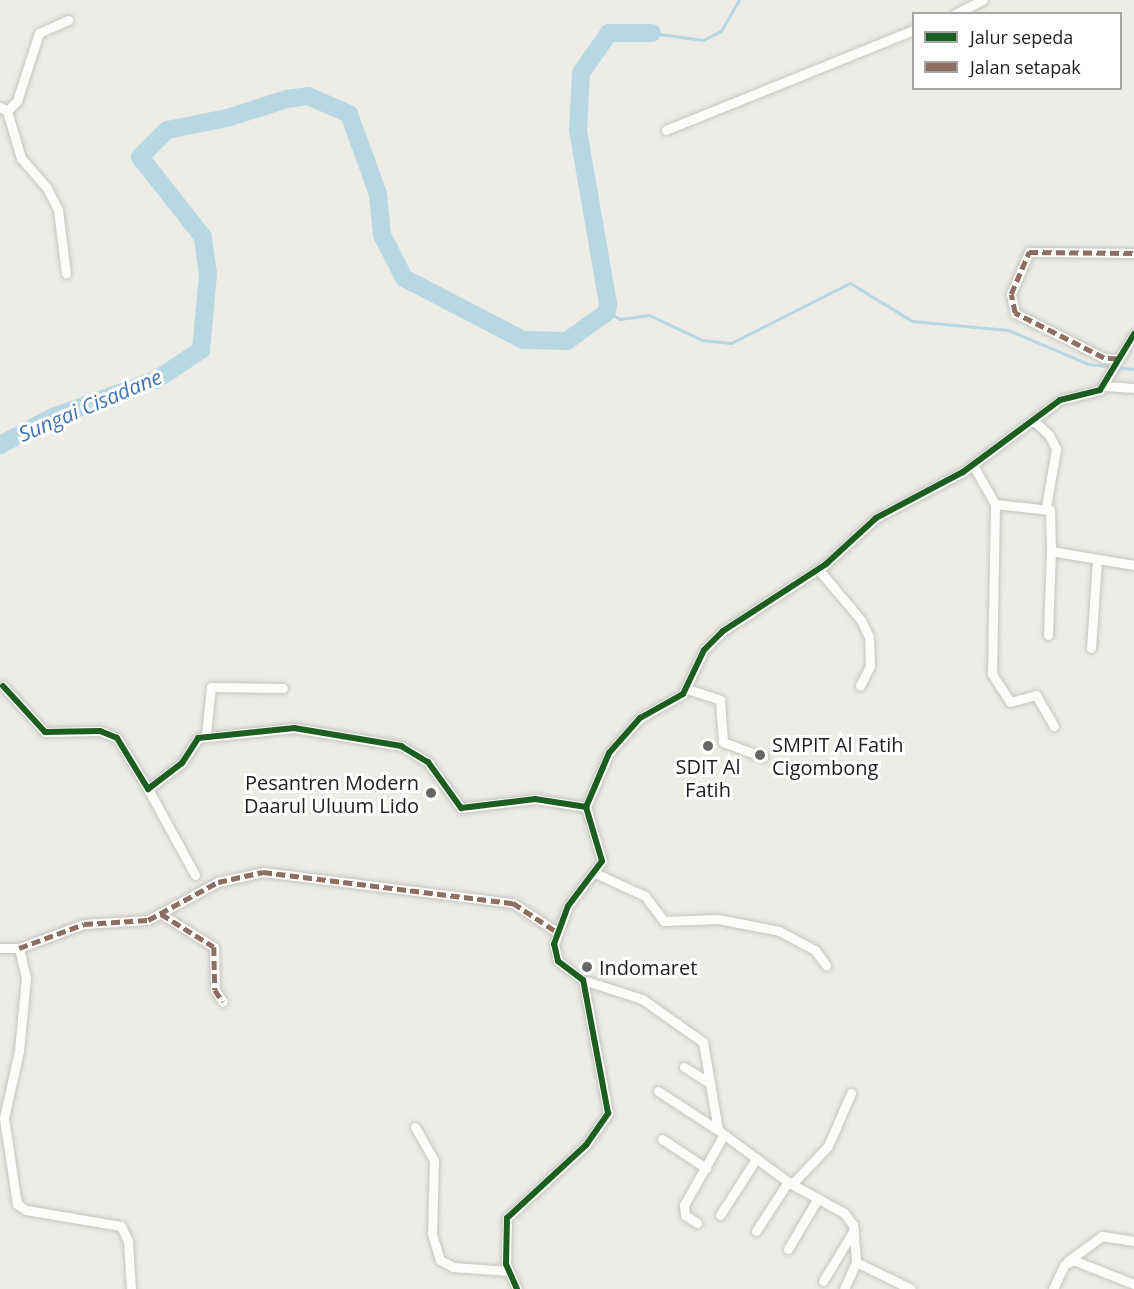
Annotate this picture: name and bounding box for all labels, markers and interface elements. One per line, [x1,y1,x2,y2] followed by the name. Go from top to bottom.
[912,12,1122,90] legend
[970,25,1073,49] text: Jalur sepeda
[970,55,1081,79] text: Jalan setapak
[14,363,166,447] water label: Sungai Cisadane
[772,732,904,779] place label: SMPIT Al Fatih Cigombong
[701,739,715,753] marker: SDIT Al Fatih
[753,748,767,762] marker: SMPIT Al Fatih Cigombong
[676,755,740,802] place label: SDIT Al Fatih
[244,770,419,817] place label: Pesantren Modern Daarul Uluum Lido
[424,786,438,800] marker: Pesantren Modern Daarul Uluum Lido
[599,955,697,979] place label: Indomaret
[580,960,594,974] marker: Indomaret

